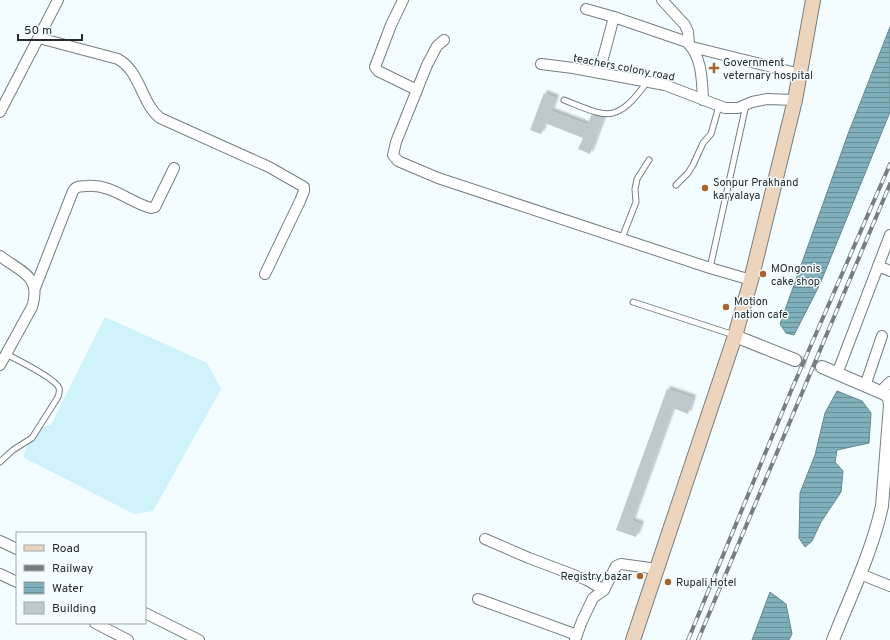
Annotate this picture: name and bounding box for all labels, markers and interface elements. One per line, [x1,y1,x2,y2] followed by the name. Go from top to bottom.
[18,16,82,42] scale bar
[24,23,52,39] text: 50 m
[572,51,676,85] street label: teachers colony road
[723,56,813,83] place label: Government veternary hospital
[708,62,720,74] marker: Government veternary hospital
[713,176,799,203] place label: Sonpur Prakhand karyalaya
[700,183,710,193] marker: Sonpur Prakhand karyalaya
[771,262,821,289] place label: MOngonis cake shop
[758,269,768,279] marker: MOngonis cake shop
[734,295,788,322] place label: Motion nation cafe
[721,302,731,312] marker: Motion nation cafe
[16,532,146,624] legend
[52,541,80,557] text: Road
[52,561,93,577] text: Railway
[560,570,633,584] place label: Registry bazar
[635,571,645,581] marker: Registry bazar
[676,576,736,590] place label: Rupali Hotel
[663,577,673,587] marker: Rupali Hotel
[52,581,84,597] text: Water
[52,601,96,617] text: Building

